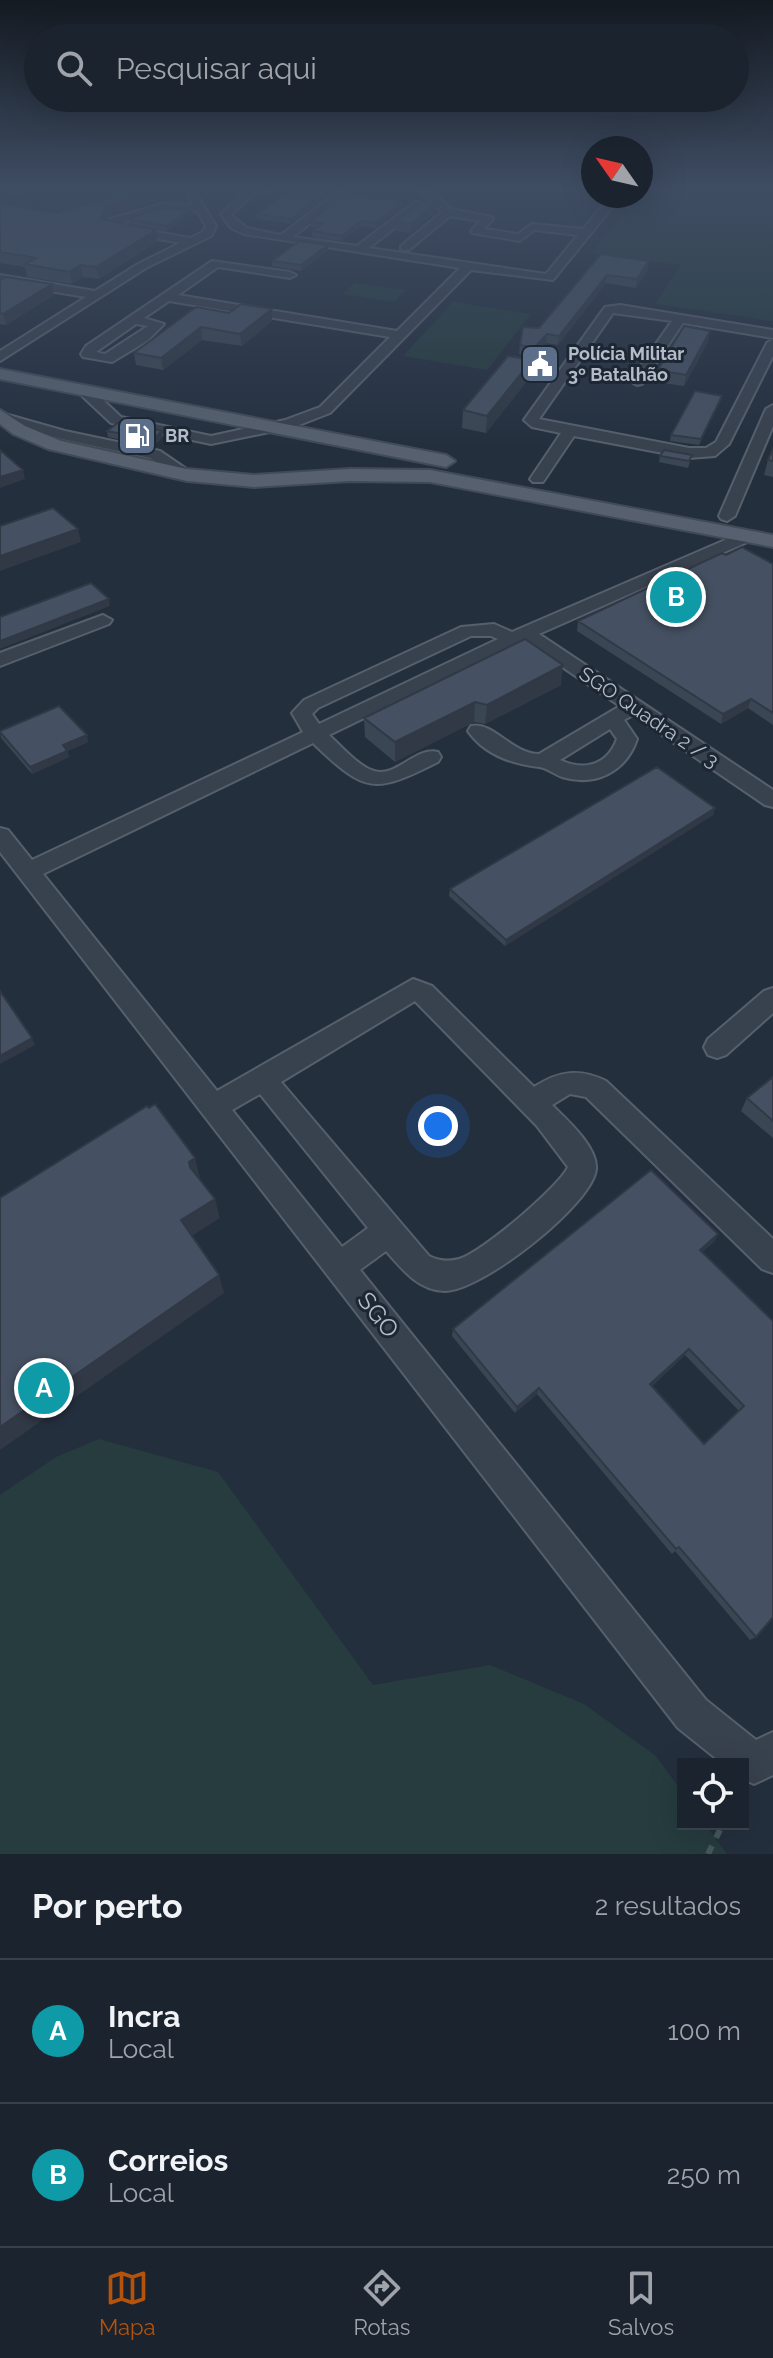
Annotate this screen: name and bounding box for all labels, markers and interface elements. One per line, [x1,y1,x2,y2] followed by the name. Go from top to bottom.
[24,24,749,112] search box
[52,46,96,90] icon: search
[116,51,317,86] text: Pesquisar aqui
[581,136,653,208] north arrow
[519,343,561,385] public building icon: Polícia Militar 3º Batalhão
[568,343,684,385] place label: Polícia Militar 3º Batalhão
[116,415,158,457] fuel station icon: BR
[165,425,189,446] place label: BR
[650,567,702,627] pin: B
[575,661,723,773] street label: SGO Quadra 2 / 3
[418,1106,458,1146] your location
[352,1286,405,1343] street label: SGO
[18,1358,70,1418] pin: A
[677,1758,749,1830] map controls
[677,1758,749,1830] button: locate
[32,1886,183,1926] text: Por perto
[595,1891,741,1921] text: 2 resultados
[108,1999,180,2034] text: Incra
[49,2016,67,2046] text: A
[668,2016,741,2046] text: 100 m
[108,2034,174,2064] text: Local
[108,2143,228,2178] text: Correios
[49,2160,67,2190] text: B
[667,2160,741,2190] text: 250 m
[108,2178,174,2208] text: Local
[99,2266,156,2340] tab: Mapa
[353,2266,410,2340] tab: Rotas
[608,2266,674,2340] tab: Salvos

